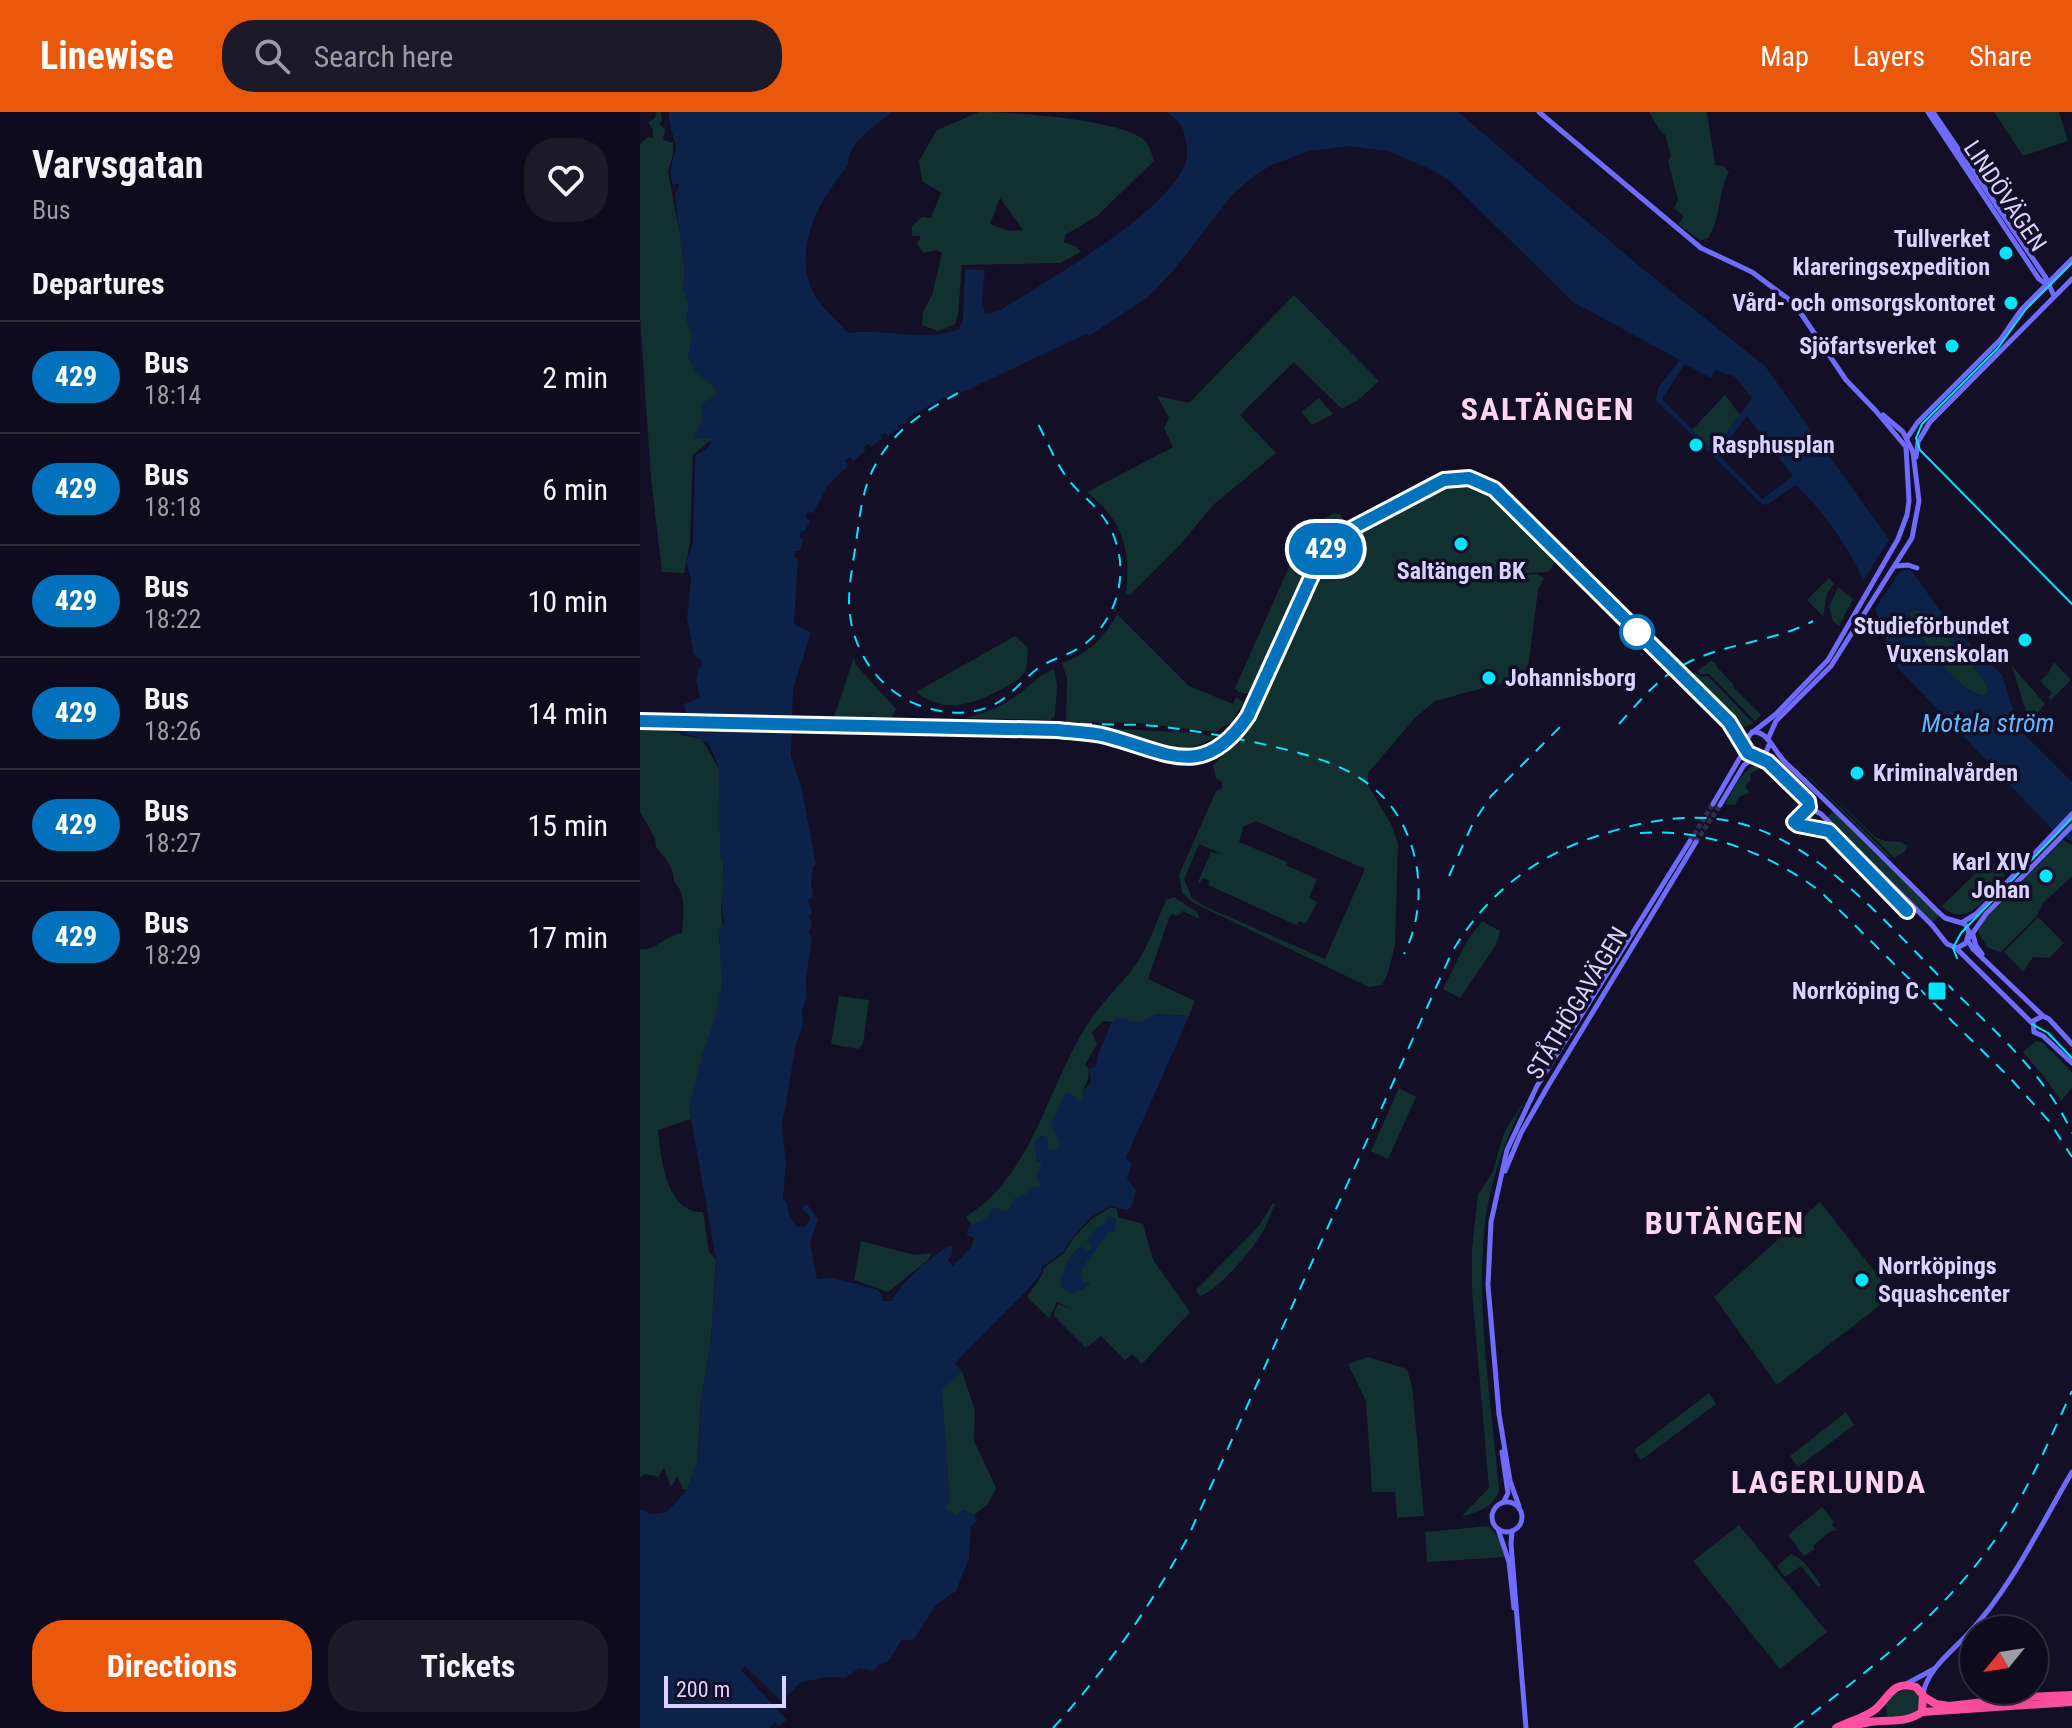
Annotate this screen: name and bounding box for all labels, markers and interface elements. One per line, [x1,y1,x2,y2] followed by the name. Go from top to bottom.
[222,20,782,92] search box
[40,34,174,78] text: Linewise
[250,34,294,78] icon: search
[314,39,453,74] text: Search here
[1760,40,1809,73] text: Map
[1853,40,1925,73] text: Layers
[1969,40,2032,73] text: Share
[1958,135,2052,257] street label: LINDÖVÄGEN
[524,138,608,222] button: heart
[32,143,204,187] text: Varvsgatan
[32,195,71,225] text: Bus
[1792,225,1990,281] place label: Tullverket klareringsexpedition
[1997,244,2015,262] marker: Tullverket klareringsexpedition
[32,266,165,301] text: Departures
[1732,289,1995,317] place label: Vård- och omsorgskontoret
[2002,294,2020,312] marker: Vård- och omsorgskontoret
[1799,332,1936,360] place label: Sjöfartsverket
[1943,337,1961,355] marker: Sjöfartsverket
[144,345,189,380] text: Bus
[55,360,97,393] text: 429
[542,360,608,395] text: 2 min
[144,380,201,410] text: 18:14
[1461,390,1635,428] district label: SALTÄNGEN
[1712,431,1835,459] place label: Rasphusplan
[1687,436,1705,454] marker: Rasphusplan
[144,457,189,492] text: Bus
[55,472,97,505] text: 429
[542,472,608,507] text: 6 min
[144,492,201,522] text: 18:18
[1280,523,1372,575] line badge: 429
[1305,532,1347,565] text: 429
[1452,535,1470,553] marker: Saltängen BK
[1397,557,1526,585] place label: Saltängen BK
[144,569,189,604] text: Bus
[55,584,97,617] text: 429
[527,584,608,619] text: 10 min
[144,604,201,634] text: 18:22
[1853,612,2009,668] place label: Studieförbundet Vuxenskolan
[1620,615,1654,649] unlabelled marker
[2016,631,2034,649] marker: Studieförbundet Vuxenskolan
[1505,664,1636,692] place label: Johannisborg
[1480,669,1498,687] marker: Johannisborg
[144,681,189,716] text: Bus
[55,696,97,729] text: 429
[527,696,608,731] text: 14 min
[1921,708,2055,738] water label: Motala ström
[144,716,201,746] text: 18:26
[1873,759,2018,787] place label: Kriminalvården
[1848,764,1866,782] marker: Kriminalvården
[144,793,189,828] text: Bus
[55,808,97,841] text: 429
[527,808,608,843] text: 15 min
[144,828,201,858] text: 18:27
[1952,848,2030,904] place label: Karl XIV Johan
[2037,867,2055,885] marker: Karl XIV Johan
[144,905,189,940] text: Bus
[55,920,97,953] text: 429
[527,920,608,955] text: 17 min
[1520,921,1633,1084] street label: STÅTHÖGAVÄGEN
[144,940,201,970] text: 18:29
[1792,977,1919,1005] place label: Norrköping C
[1926,980,1948,1002] marker: Norrköping C
[1645,1204,1805,1242] district label: BUTÄNGEN
[1878,1252,2010,1308] place label: Norrköpings Squashcenter
[1853,1271,1871,1289] marker: Norrköpings Squashcenter
[1731,1463,1927,1501] district label: LAGERLUNDA
[1960,1616,2048,1704] north arrow
[1960,1616,2048,1704] map controls
[32,1620,312,1712] button: Directions
[328,1620,608,1712] button: Tickets
[664,1672,786,1708] scale bar
[676,1677,730,1702] text: 200 m

